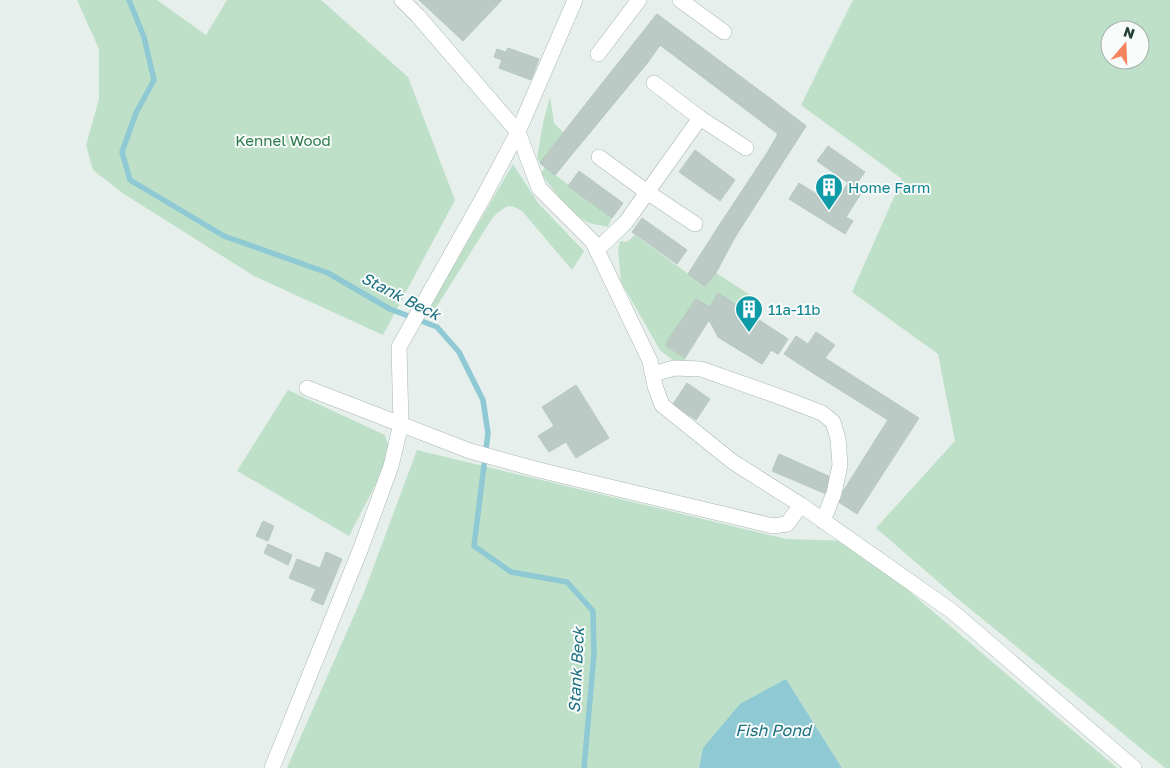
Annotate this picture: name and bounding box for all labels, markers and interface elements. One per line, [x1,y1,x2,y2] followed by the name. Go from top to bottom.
[1100,20,1150,70] north arrow
[1122,22,1137,42] text: N
[235,131,331,149] park label: Kennel Wood
[814,172,844,211] building icon: Home Farm
[848,178,930,196] place label: Home Farm
[358,268,446,325] water label: Stank Beck
[734,294,764,333] building icon: 11a-11b
[768,300,821,318] place label: 11a-11b
[564,625,588,713] water label: Stank Beck
[735,720,813,740] water label: Fish Pond

